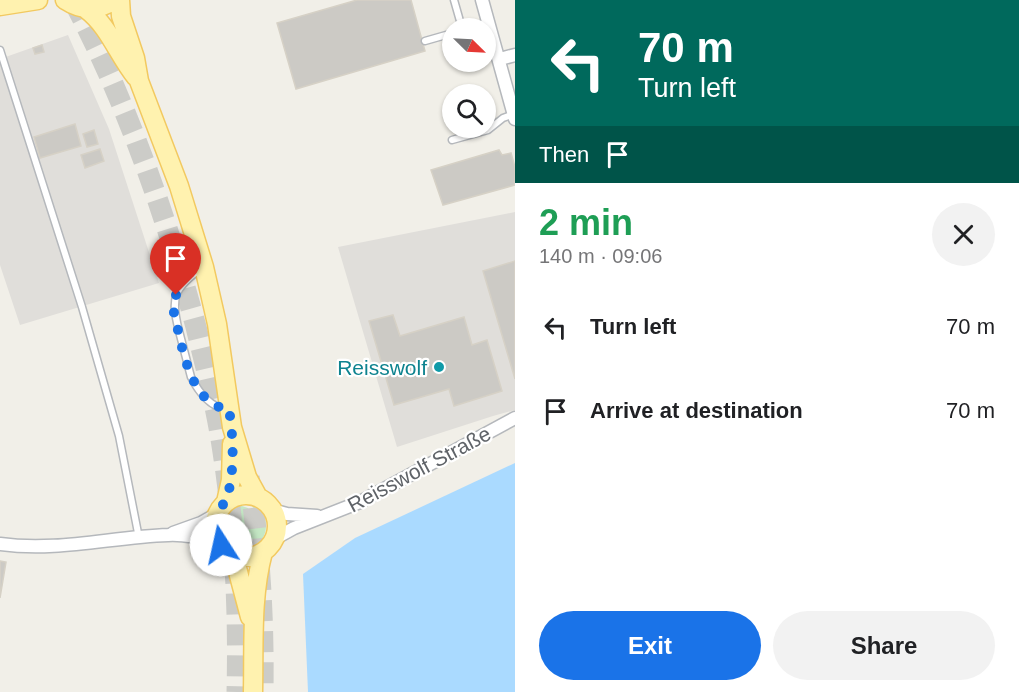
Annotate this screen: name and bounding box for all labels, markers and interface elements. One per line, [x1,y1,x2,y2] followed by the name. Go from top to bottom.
[442,18,496,72] north arrow
[442,18,496,138] map controls
[539,24,617,102] icon: left
[638,24,734,71] text: 70 m
[638,73,736,103] text: Turn left
[442,84,496,138] button: search
[601,138,634,171] icon: arrive
[539,142,589,167] text: Then
[539,202,633,243] text: 2 min
[932,203,995,266] button: close
[150,233,201,295] pin
[159,242,192,275] icon: arrive
[539,245,662,267] text: 140 m · 09:06
[539,311,572,344] icon: left
[590,314,676,339] text: Turn left
[946,314,995,339] text: 70 m
[337,356,427,379] place label: Reisswolf
[432,360,446,374] marker: Reisswolf
[539,395,572,428] icon: arrive
[590,398,803,423] text: Arrive at destination
[946,398,995,423] text: 70 m
[344,422,494,516] street label: Reisswolf Straße
[189,513,253,577] position arrow
[539,611,761,680] button: Exit
[773,611,995,680] button: Share

